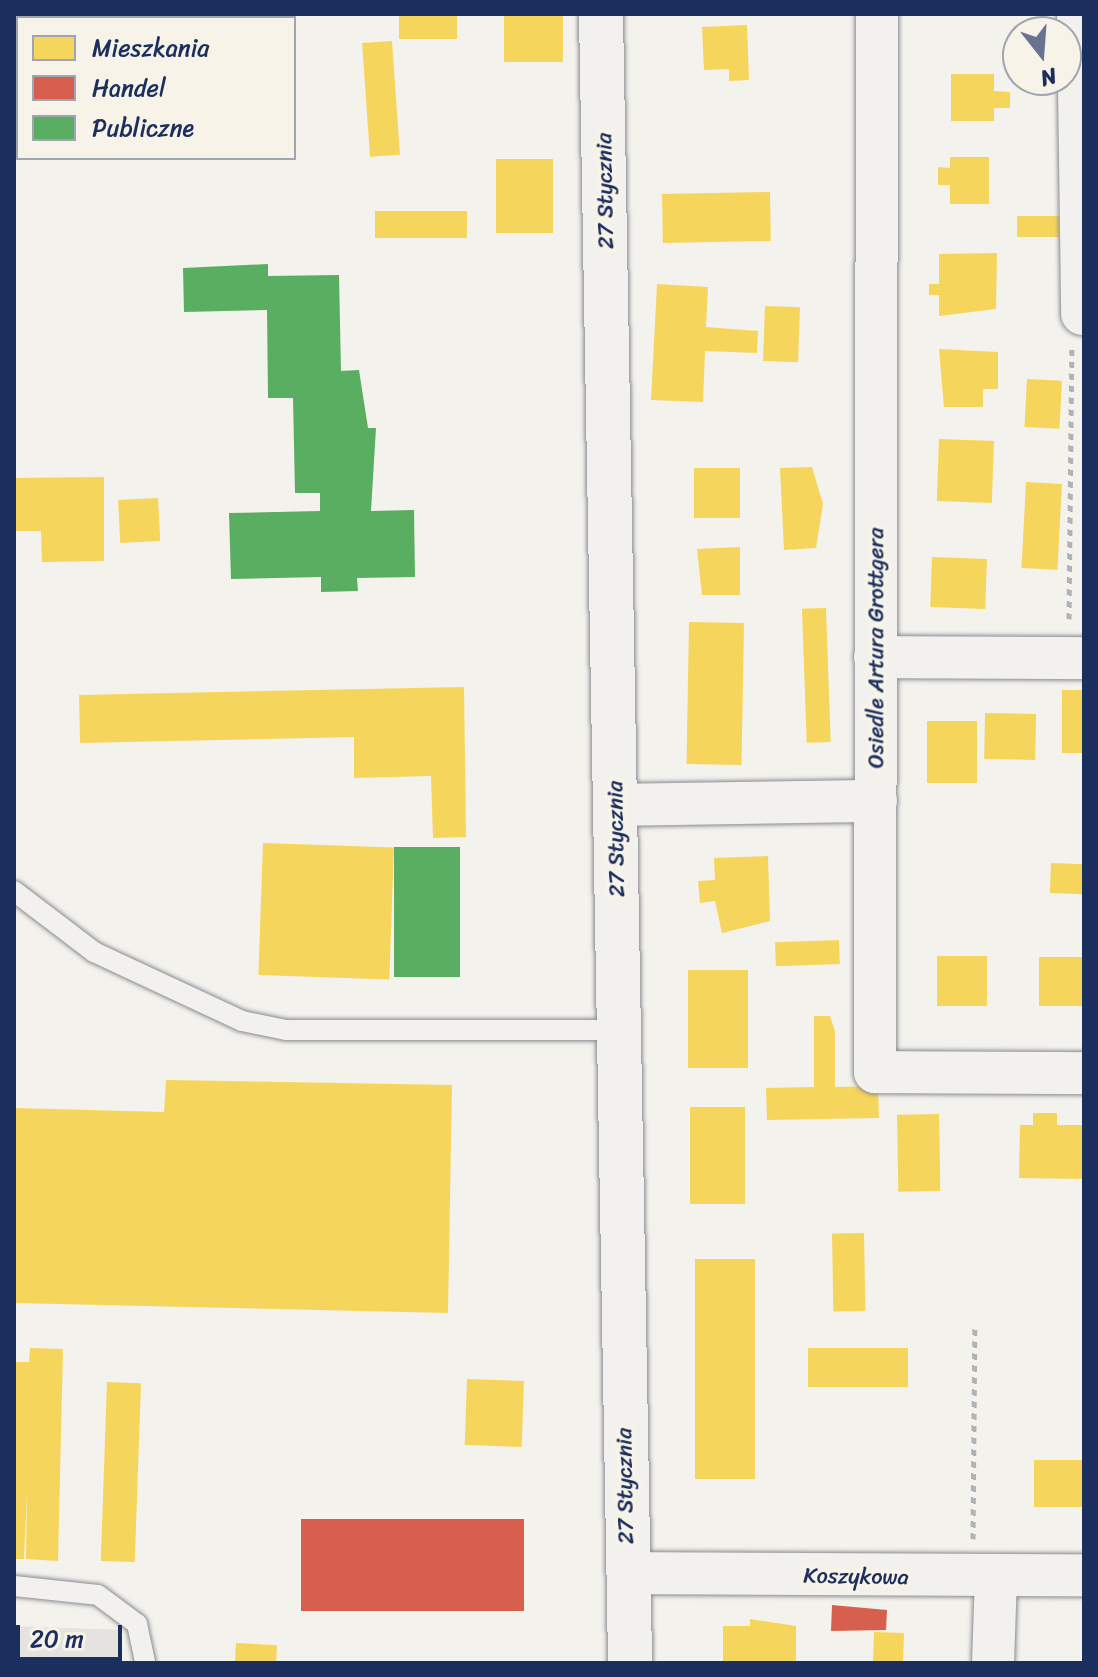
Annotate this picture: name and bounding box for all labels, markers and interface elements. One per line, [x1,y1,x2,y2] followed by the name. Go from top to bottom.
[16,16,296,160] legend
[1002,16,1082,96] north arrow
[92,27,209,69] text: Mieszkania
[1036,57,1062,98] text: N
[92,67,166,109] text: Handel
[92,107,194,149] text: Publiczne
[591,133,619,249] street label: 27 Stycznia
[863,527,889,769] street label: Osiedle Artura Grottgera
[602,781,630,897] street label: 27 Stycznia
[611,1428,639,1544] street label: 27 Stycznia
[803,1562,909,1590] street label: Koszykowa
[20,1609,126,1659] scale bar
[30,1618,84,1660] text: 20 m

